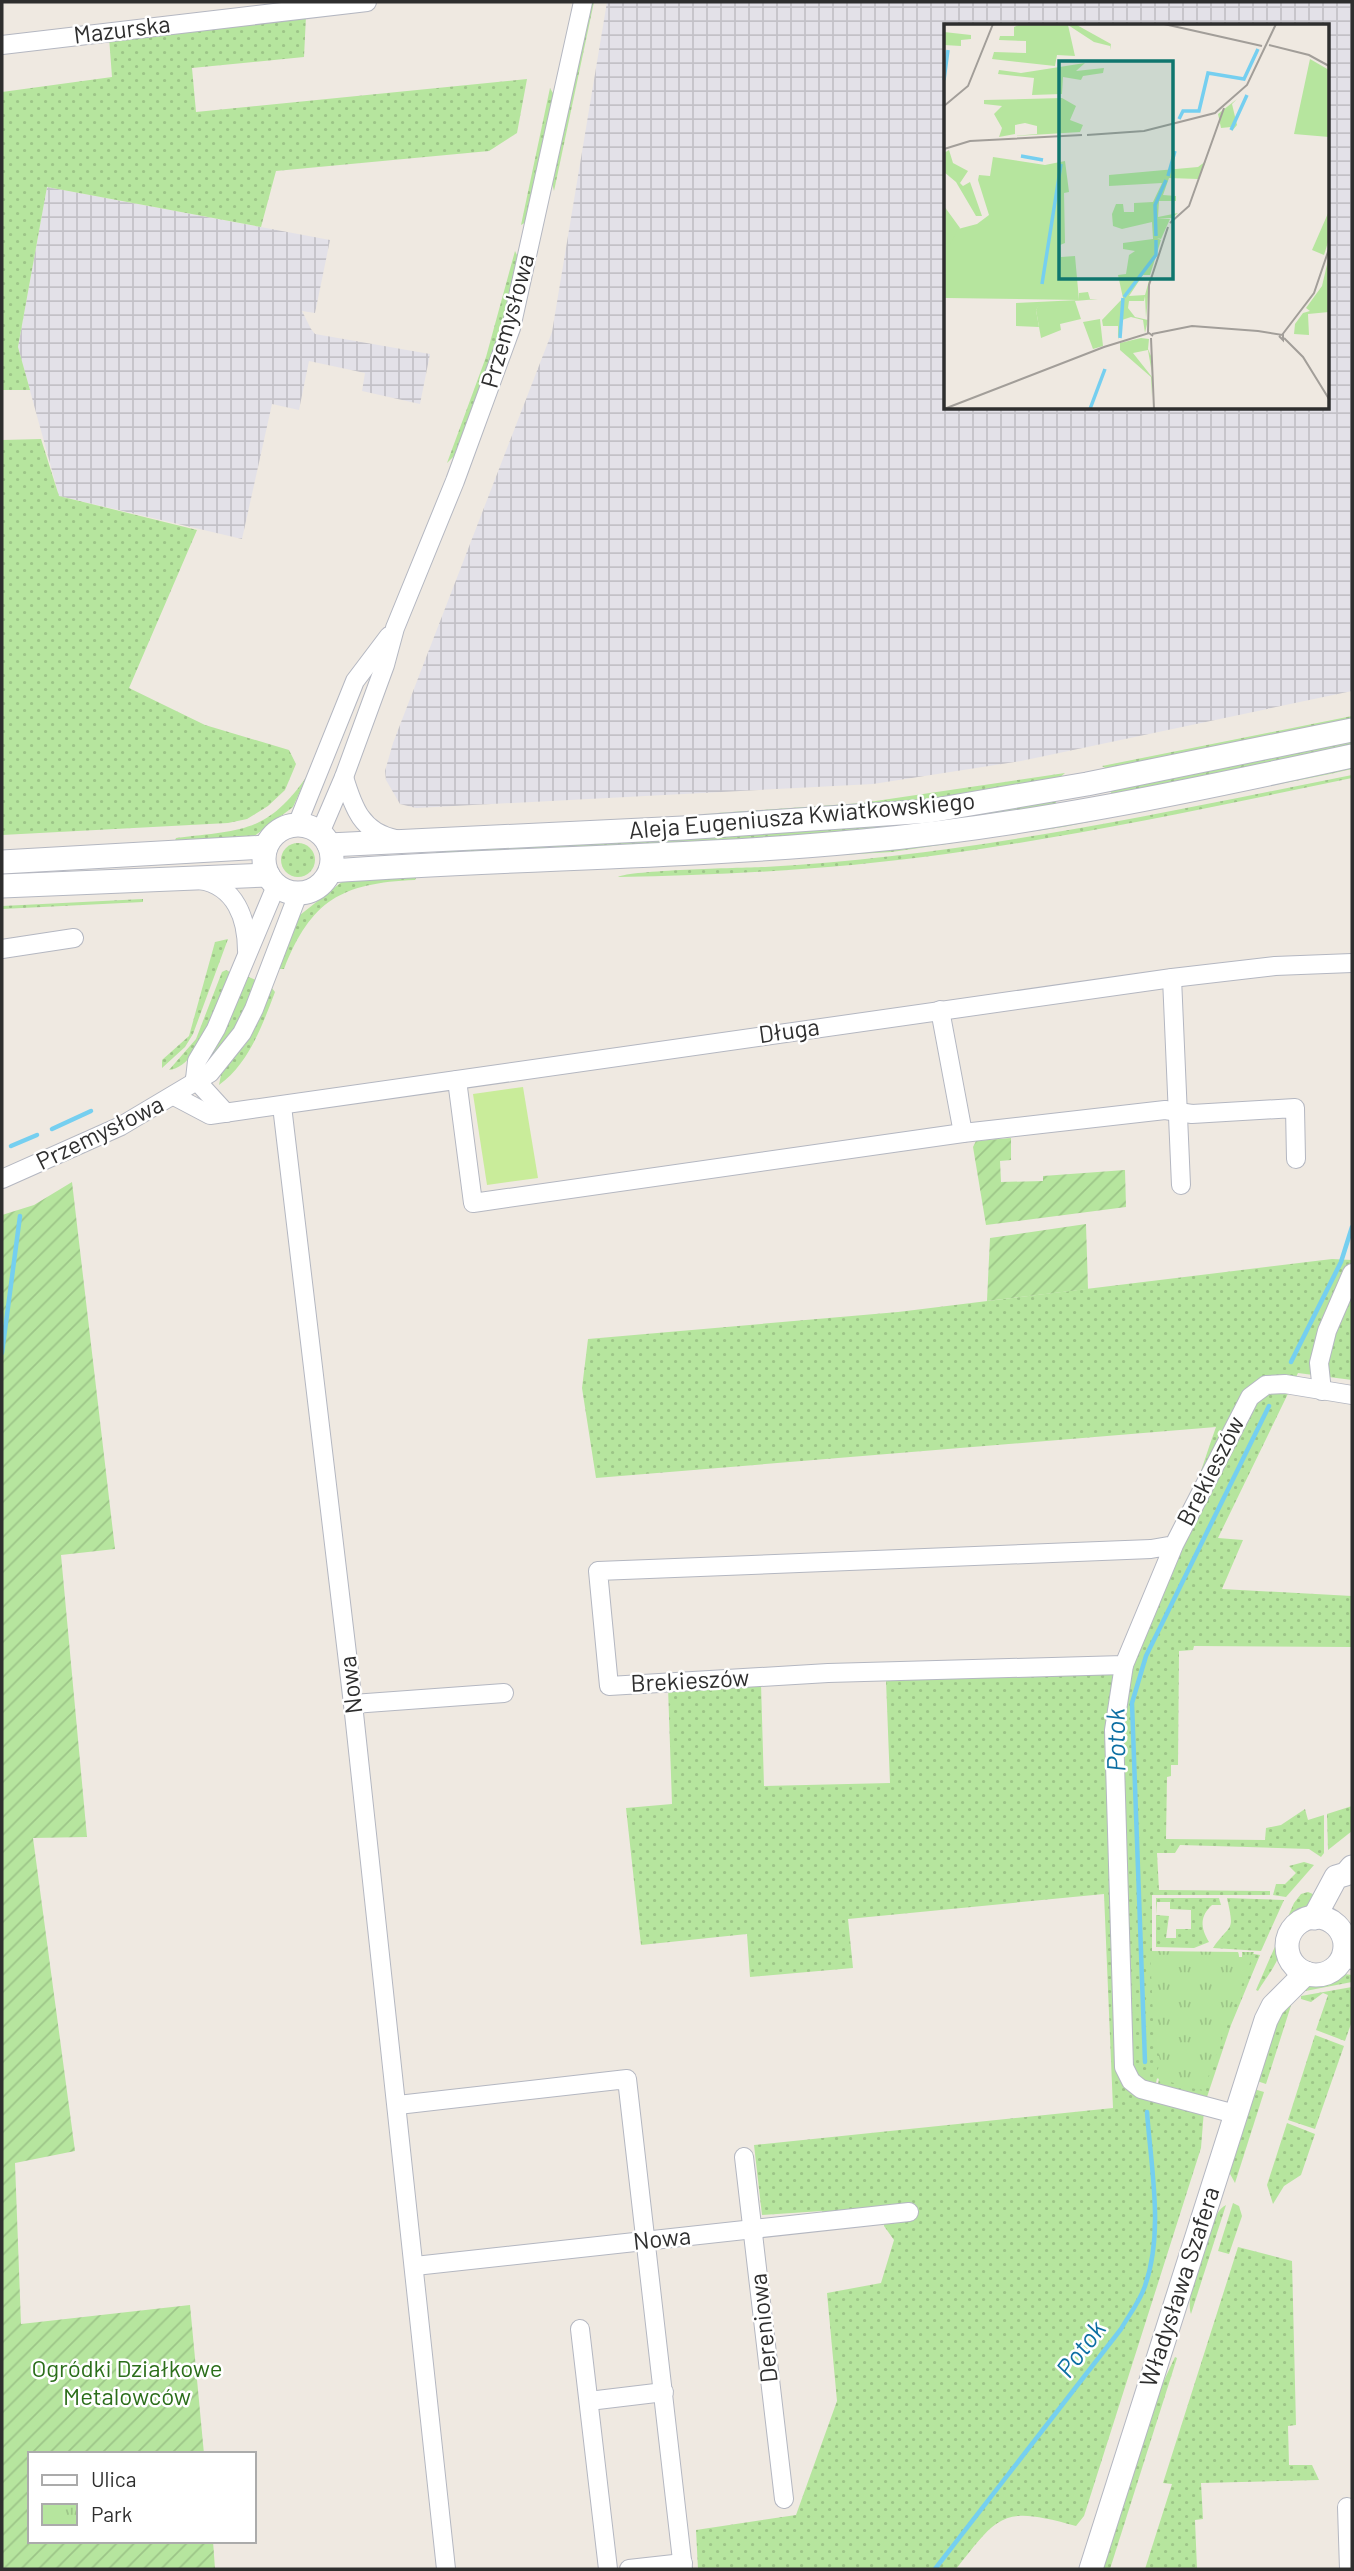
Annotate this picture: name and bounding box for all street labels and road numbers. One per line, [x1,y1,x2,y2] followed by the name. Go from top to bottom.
[72,8,172,49] street label: Mazurska
[474,250,540,391] street label: Przemysłowa
[627,785,976,844] street label: Aleja Eugeniusza Kwiatkowskiego
[757,1011,821,1048] street label: Długa
[31,1088,168,1175] street label: Przemysłowa
[1170,1411,1250,1530] street label: Brekieszów
[332,1655,367,1716] street label: Nowa
[630,1662,750,1697] street label: Brekieszów
[1132,2183,1225,2390] street label: Władysława Szafera
[631,2220,692,2255] street label: Nowa
[742,2272,783,2384] street label: Dereniowa

